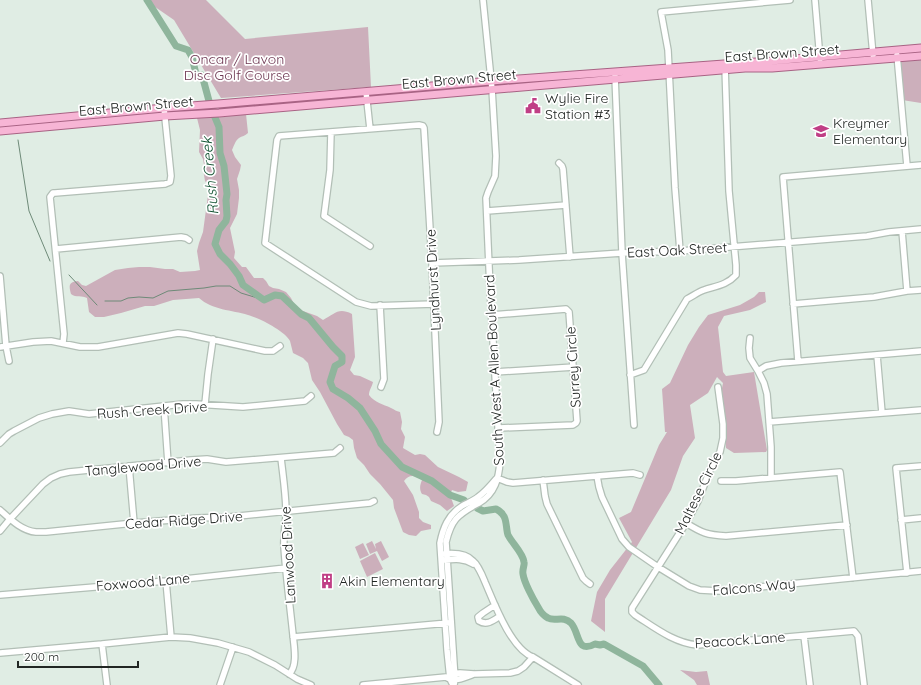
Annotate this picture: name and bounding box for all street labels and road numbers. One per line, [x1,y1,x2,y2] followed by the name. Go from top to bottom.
[724,40,840,66] street label: East Brown Street
[401,65,517,93] street label: East Brown Street
[78,92,194,120] street label: East Brown Street
[421,229,445,331] street label: Lyndhurst Drive
[626,238,728,262] street label: East Oak Street
[480,274,508,466] street label: South West A Allen Boulevard
[561,326,585,408] street label: Surrey Circle
[96,397,208,423] street label: Rush Creek Drive
[670,449,726,537] street label: Maltese Circle
[84,452,202,480] street label: Tanglewood Drive
[276,506,300,604] street label: Lanwood Drive
[125,507,244,533] street label: Cedar Ridge Drive
[95,569,191,595] street label: Foxwood Lane
[712,574,796,600] street label: Falcons Way
[694,628,786,652] street label: Peacock Lane

